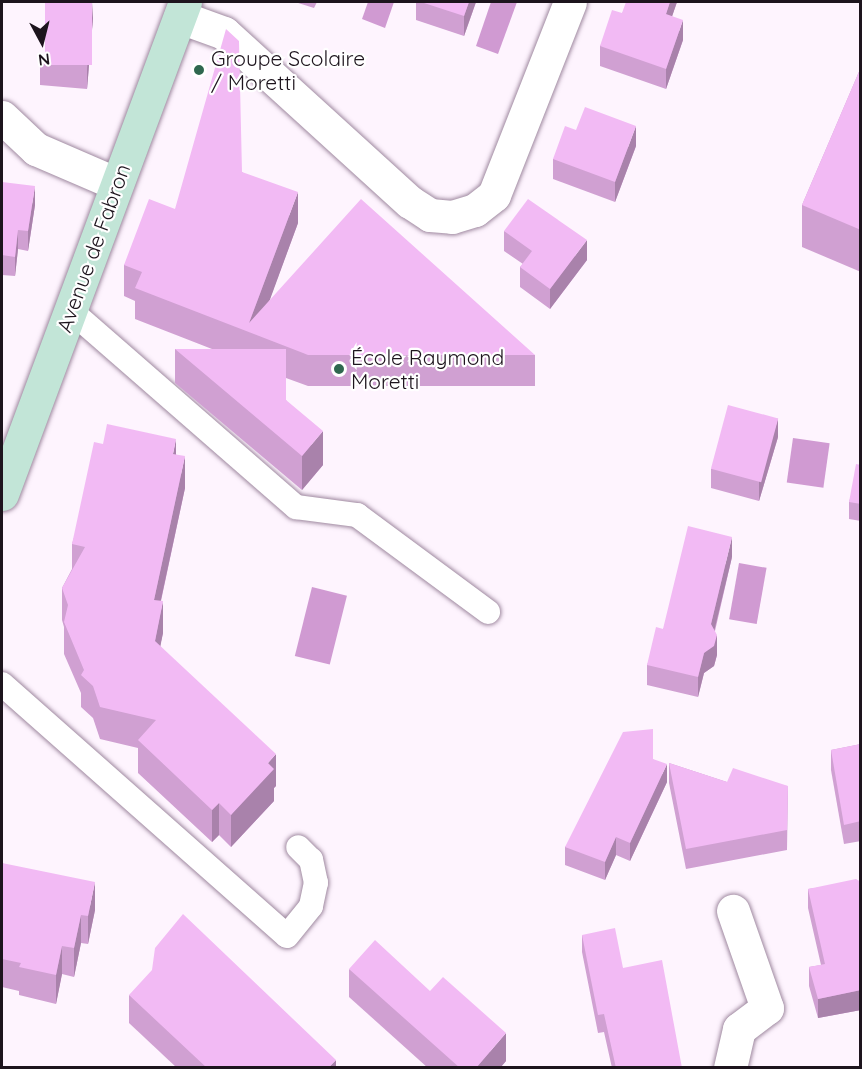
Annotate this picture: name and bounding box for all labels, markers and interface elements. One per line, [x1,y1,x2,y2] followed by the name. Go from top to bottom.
[12,12,72,72] north arrow
[211,45,365,95] place label: Groupe Scolaire / Moretti
[37,49,51,71] text: N
[192,63,206,77] marker: Groupe Scolaire / Moretti
[51,160,135,336] street label: Avenue de Fabron
[351,344,504,394] place label: École Raymond Moretti
[332,362,346,376] marker: École Raymond Moretti

